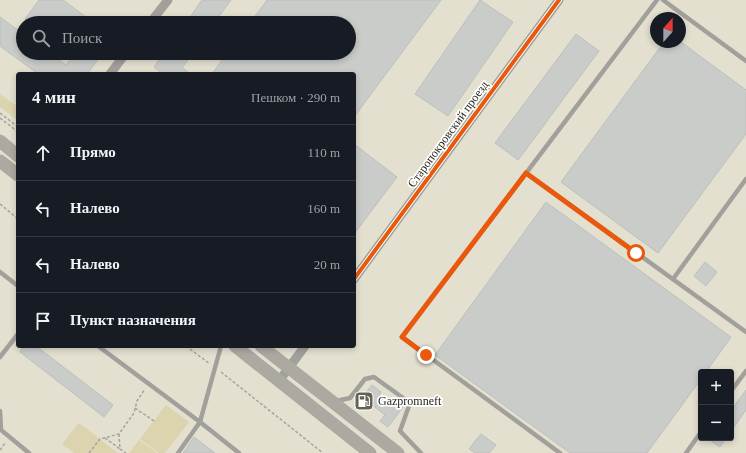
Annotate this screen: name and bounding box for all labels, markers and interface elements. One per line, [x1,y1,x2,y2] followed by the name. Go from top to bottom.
[650,12,686,48] north arrow
[16,16,356,60] search box
[30,27,52,49] icon: search
[62,30,102,46] text: Поиск
[405,78,491,190] street label: Старопокровский проезд
[32,88,76,107] text: 4 мин
[251,90,340,105] text: Пешком · 290 m
[32,142,54,164] icon: ahead
[70,144,116,160] text: Прямо
[308,145,340,160] text: 110 m
[32,198,54,220] icon: left
[70,200,120,216] text: Налево
[307,201,340,216] text: 160 m
[627,244,645,262] route start
[32,254,54,276] icon: left
[70,256,120,272] text: Налево
[314,257,340,272] text: 20 m
[32,310,54,332] icon: arrive
[70,312,196,328] text: Пункт назначения
[417,346,435,364] route end
[698,369,734,441] map controls
[698,369,734,405] button: +
[353,390,375,412] fuel station icon: Gazpromneft
[378,394,442,408] place label: Gazpromneft
[698,405,734,441] button: −

